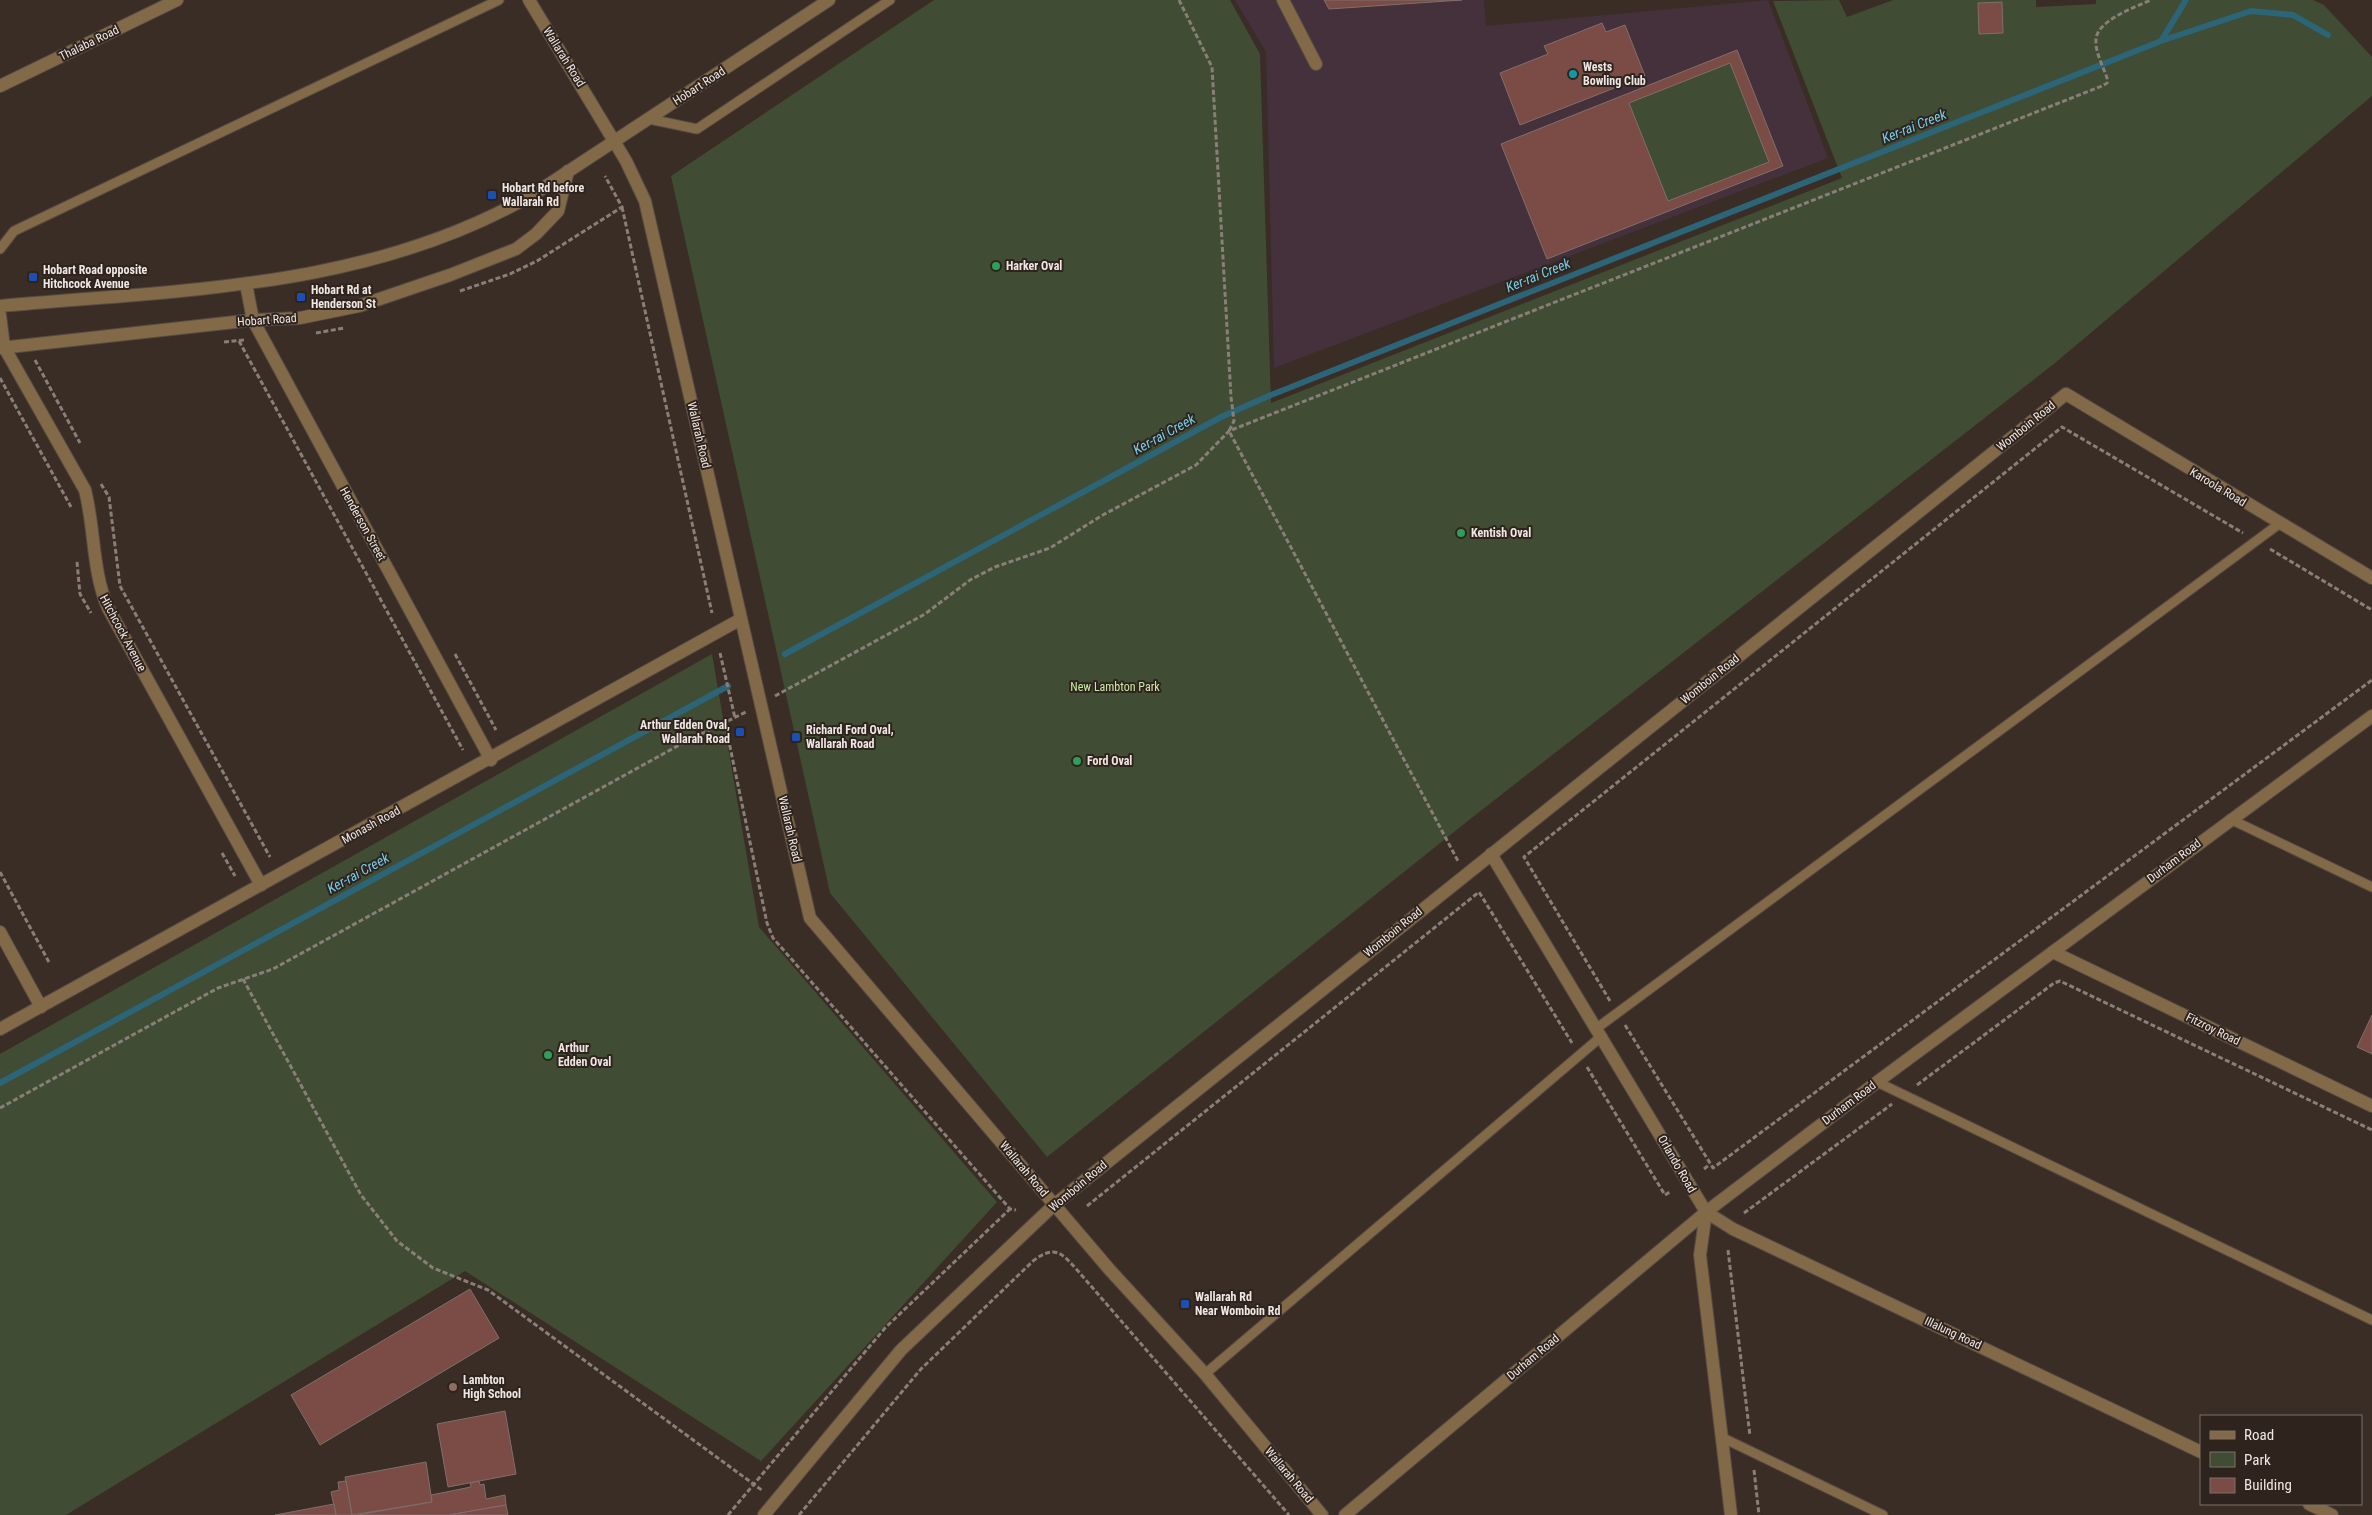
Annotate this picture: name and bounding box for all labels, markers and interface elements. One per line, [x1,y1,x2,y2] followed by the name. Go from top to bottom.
[57,22,121,63] street label: Thalaba Road
[540,25,588,89] street label: Wallarah Road
[1583,60,1646,88] place label: Wests Bowling Club
[670,64,728,108] street label: Hobart Road
[1567,68,1579,80] marker: Wests Bowling Club
[1879,105,1949,146] water label: Ker-rai Creek
[502,181,584,209] place label: Hobart Rd before Wallarah Rd
[486,189,498,201] marker: Hobart Rd before Wallarah Rd
[1503,254,1573,295] water label: Ker-rai Creek
[1006,259,1062,273] place label: Harker Oval
[990,260,1002,272] marker: Harker Oval
[43,263,148,291] place label: Hobart Road opposite Hitchcock Avenue
[27,271,39,283] marker: Hobart Road opposite Hitchcock Avenue
[311,283,376,311] place label: Hobart Rd at Henderson St
[295,291,307,303] marker: Hobart Rd at Henderson St
[237,311,297,329] street label: Hobart Road
[1994,398,2058,454] street label: Womboin Road
[685,400,713,470] street label: Wallarah Road
[1130,410,1199,458] water label: Ker-rai Creek
[2187,465,2249,509] street label: Karoola Road
[337,485,389,564] street label: Henderson Street
[1471,526,1531,540] place label: Kentish Oval
[1455,527,1467,539] marker: Kentish Oval
[97,592,149,674] street label: Hitchcock Avenue
[1678,651,1742,707] street label: Womboin Road
[1070,680,1160,694] park label: New Lambton Park
[640,718,730,746] place label: Arthur Edden Oval, Wallarah Road
[806,723,894,751] place label: Richard Ford Oval, Wallarah Road
[734,726,746,738] marker: Arthur Edden Oval, Wallarah Road
[790,731,802,743] marker: Richard Ford Oval, Wallarah Road
[1087,754,1132,768] place label: Ford Oval
[1071,755,1083,767] marker: Ford Oval
[776,794,804,864] street label: Wallarah Road
[339,803,403,847] street label: Monash Road
[2144,836,2204,886] street label: Durham Road
[324,849,393,897] water label: Ker-rai Creek
[1361,904,1425,960] street label: Womboin Road
[2184,1010,2242,1048] street label: Fitzroy Road
[558,1041,611,1069] place label: Arthur Edden Oval
[542,1049,554,1061] marker: Arthur Edden Oval
[1819,1078,1879,1128] street label: Durham Road
[1655,1133,1699,1195] street label: Orlando Road
[997,1139,1051,1199] street label: Wallarah Road
[1046,1158,1110,1214] street label: Womboin Road
[1195,1290,1280,1318] place label: Wallarah Rd Near Womboin Rd
[1179,1298,1191,1310] marker: Wallarah Rd Near Womboin Rd
[1922,1314,1984,1352] street label: Illalung Road
[1504,1331,1562,1383] street label: Durham Road
[463,1373,521,1401] place label: Lambton High School
[447,1381,459,1393] marker: Lambton High School
[2200,1415,2362,1505] legend
[2244,1426,2274,1444] text: Road
[1262,1445,1316,1505] street label: Wallarah Road
[2244,1451,2271,1469] text: Park
[2244,1476,2292,1494] text: Building

